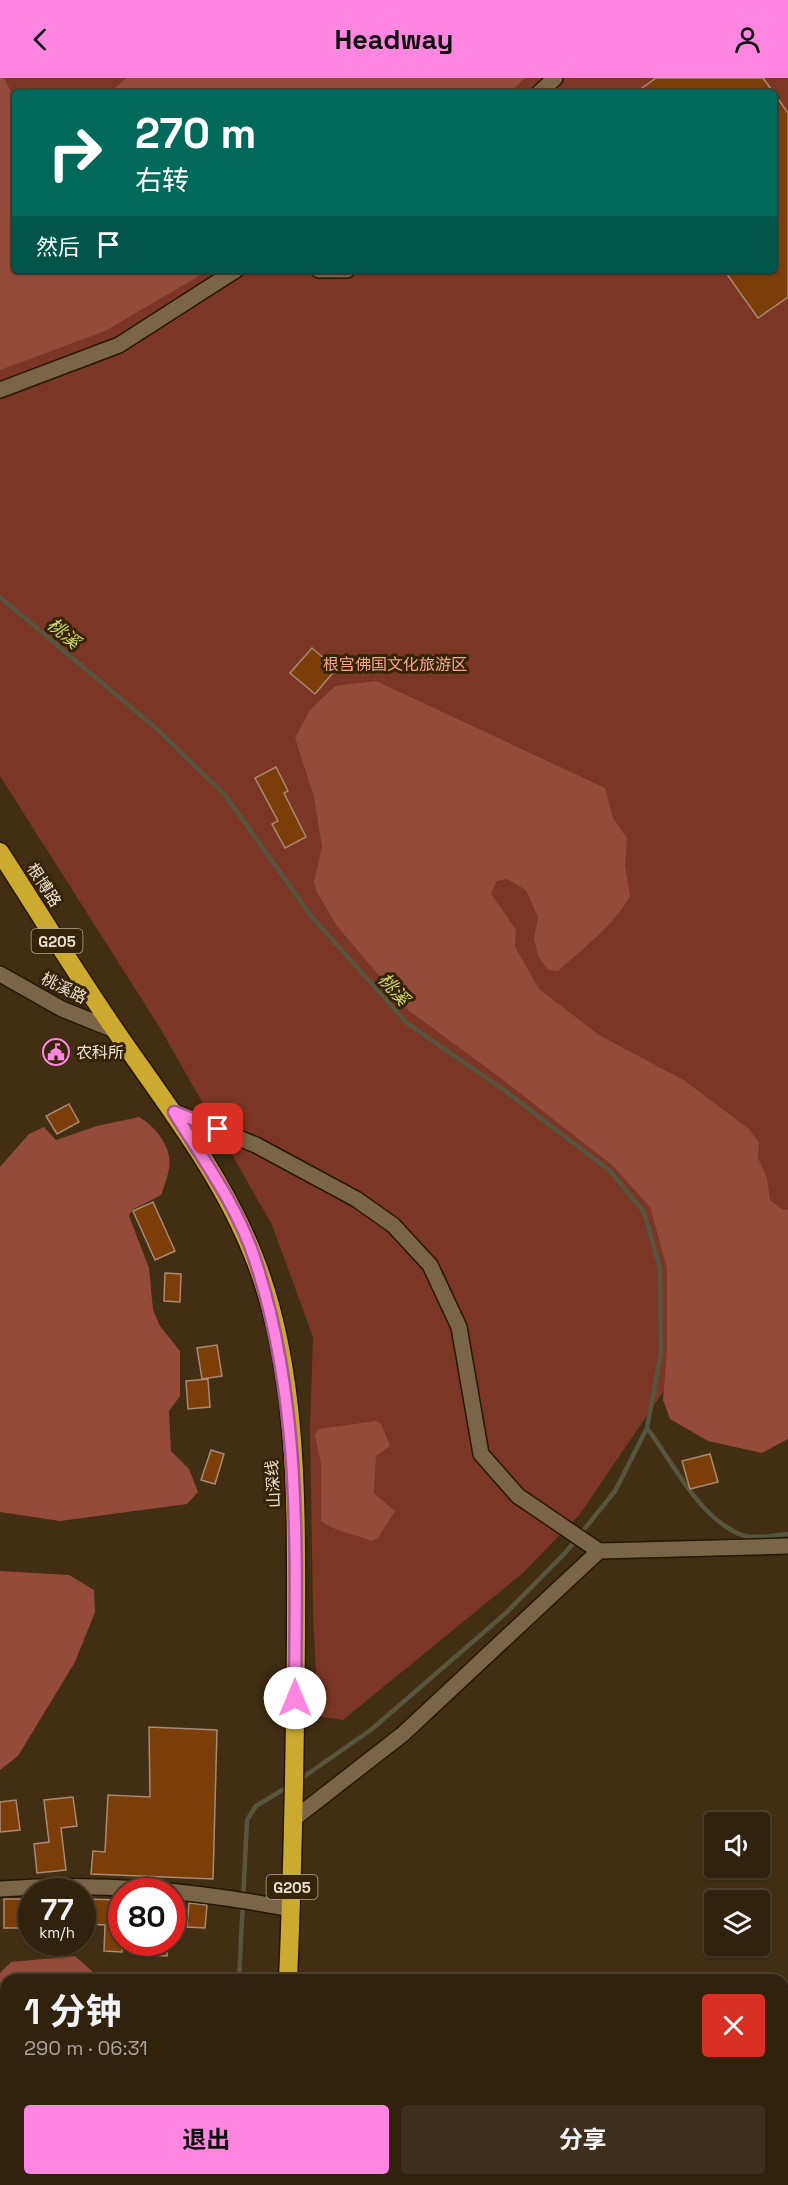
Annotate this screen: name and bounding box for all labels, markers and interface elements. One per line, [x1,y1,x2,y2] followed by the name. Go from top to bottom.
[335,22,453,57] text: Headway
[24,23,57,56] icon: back
[731,23,764,56] icon: person
[135,107,256,160] text: 270 m
[36,114,114,192] icon: right
[135,163,189,198] text: 右转
[92,228,125,261] icon: arrive
[36,233,80,261] text: 然后
[43,613,87,655] water label: 桃溪
[323,654,467,675] park label: 根宫佛国文化旅游区
[22,859,66,911] street label: 根博路
[32,929,82,953] road number: G205
[38,968,90,1008] street label: 桃溪路
[373,968,416,1012] water label: 桃溪
[41,1037,71,1067] public building icon: 农科所
[76,1042,124,1063] place label: 农科所
[192,1103,243,1154] pin
[201,1112,234,1145] icon: arrive
[261,1459,285,1509] street label: 山深线
[263,1666,327,1730] position arrow
[704,1812,770,1956] map controls
[704,1812,770,1878] button: sound
[266,1875,318,1899] road number: G205
[108,1878,186,1956] speed limit sign: 80
[40,1890,74,1929] text: 77
[704,1890,770,1956] button: layers
[39,1923,75,1942] text: km/h
[24,1989,121,2035] text: 1 分钟
[702,1994,765,2057] button: close
[24,2035,148,2061] text: 290 m · 06:31
[24,2105,389,2174] button: 退出
[401,2105,765,2174] button: 分享

